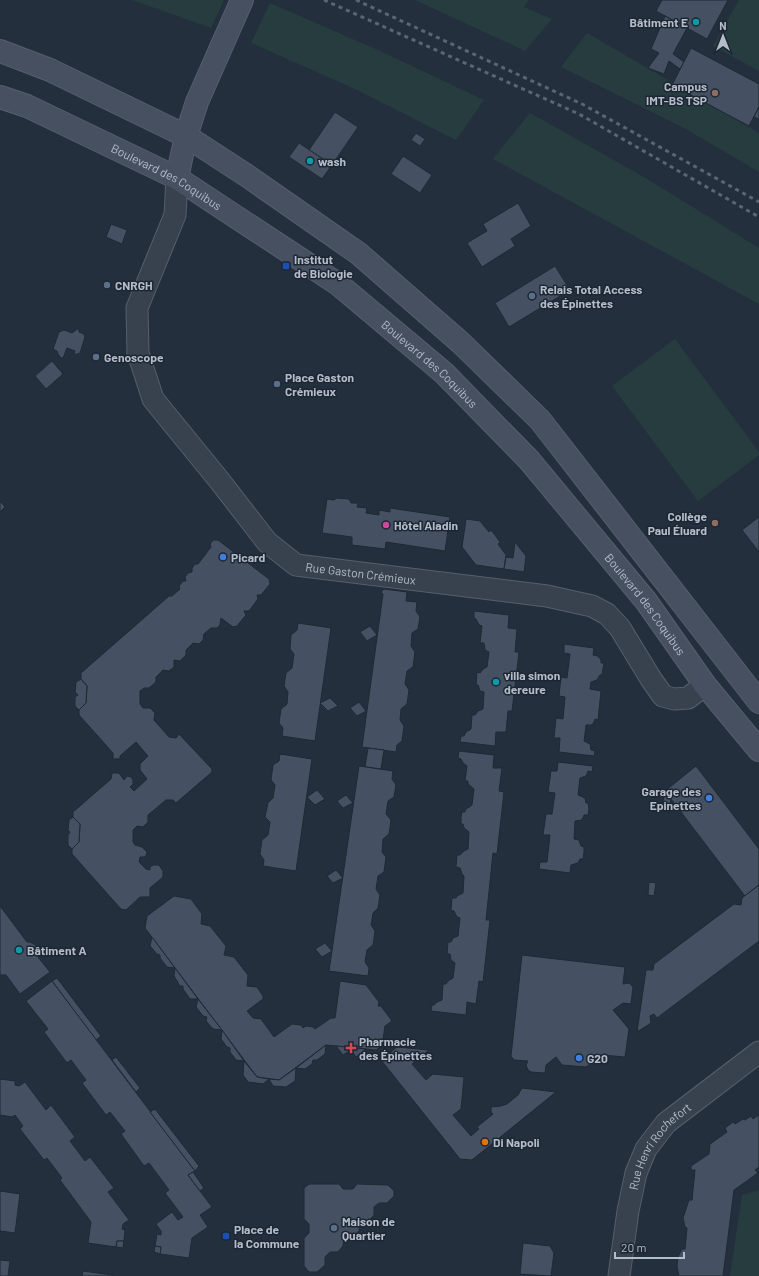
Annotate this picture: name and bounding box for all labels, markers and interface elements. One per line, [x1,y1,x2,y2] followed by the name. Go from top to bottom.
[630,15,688,29] place label: Bâtiment E
[703,16,743,56] north arrow
[691,17,701,27] marker: Bâtiment E
[719,19,727,32] text: N
[646,79,707,107] place label: Campus IMT-BS TSP
[710,88,720,98] marker: Campus IMT-BS TSP
[109,141,225,213] street label: Boulevard des Coquibus
[318,154,346,168] place label: wash
[305,156,315,166] marker: wash
[294,252,353,280] place label: Institut de Biologie
[281,261,291,271] marker: Institut de Biologie
[115,278,153,292] place label: CNRGH
[102,280,112,290] marker: CNRGH
[540,282,642,310] place label: Relais Total Access des Épinettes
[527,291,537,301] marker: Relais Total Access des Épinettes
[379,317,481,410] street label: Boulevard des Coquibus
[104,350,164,364] place label: Genoscope
[91,352,101,362] marker: Genoscope
[285,370,354,398] place label: Place Gaston Crémieux
[272,379,282,389] marker: Place Gaston Crémieux
[648,509,707,537] place label: Collège Paul Éluard
[394,518,458,532] place label: Hôtel Aladin
[710,518,720,528] marker: Collège Paul Éluard
[381,520,391,530] marker: Hôtel Aladin
[231,550,265,564] place label: Picard
[602,550,689,658] street label: Boulevard des Coquibus
[218,552,228,562] marker: Picard
[305,559,417,587] street label: Rue Gaston Crémieux
[504,668,560,696] place label: villa simon dereure
[491,677,501,687] marker: villa simon dereure
[642,784,701,812] place label: Garage des Epinettes
[704,793,714,803] marker: Garage des Epinettes
[27,943,86,957] place label: Bâtiment A
[14,945,24,955] marker: Bâtiment A
[359,1034,432,1062] place label: Pharmacie des Épinettes
[346,1043,356,1053] marker: Pharmacie des Épinettes
[587,1051,608,1065] place label: G20
[574,1053,584,1063] marker: G20
[626,1100,694,1191] street label: Rue Henri Rochefort
[493,1135,540,1149] place label: Di Napoli
[480,1137,490,1147] marker: Di Napoli
[342,1214,395,1242] place label: Maison de Quartier
[234,1222,300,1250] place label: Place de la Commune
[329,1223,339,1233] marker: Maison de Quartier
[221,1231,231,1241] marker: Place de la Commune
[615,1234,684,1260] scale bar
[621,1240,647,1254] text: 20 m

